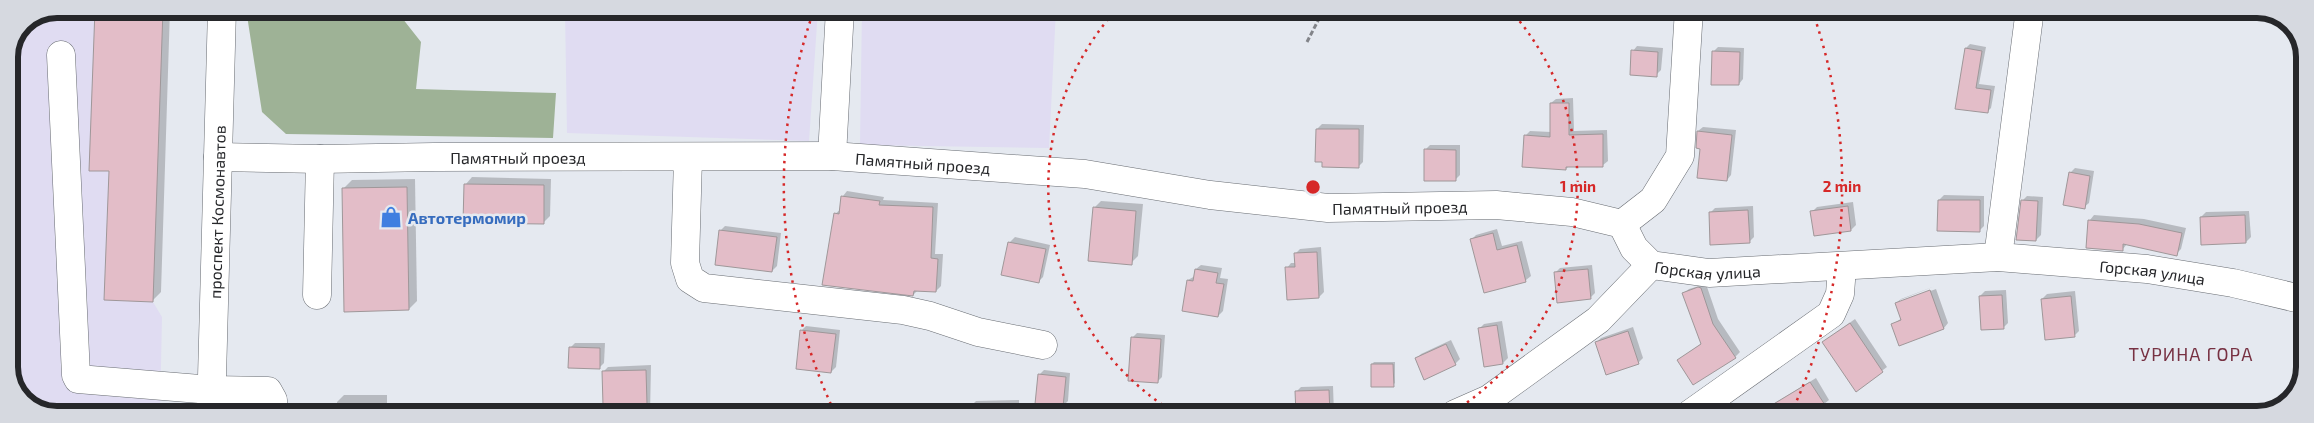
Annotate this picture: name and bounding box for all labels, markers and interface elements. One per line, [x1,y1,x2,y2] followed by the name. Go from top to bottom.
[205,125,228,299] street label: проспект Космонавтов
[450,147,586,166] street label: Памятный проезд
[854,148,991,177] street label: Памятный проезд
[1560,177,1596,195] text: 1 min
[1823,177,1861,195] text: 2 min
[1304,178,1322,196] centre of rings
[1332,196,1468,217] street label: Памятный проезд
[378,204,404,230] shop icon: Автотермомир
[408,208,526,227] place label: Автотермомир
[1654,256,1761,283] street label: Горская улица
[2099,256,2207,288] street label: Горская улица
[2129,343,2253,365] district label: ТУРИНА ГОРА

